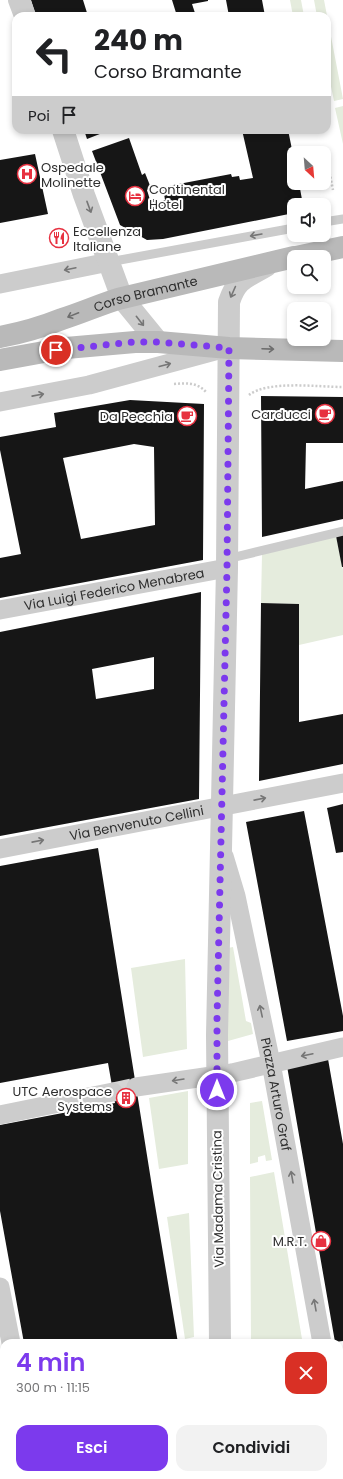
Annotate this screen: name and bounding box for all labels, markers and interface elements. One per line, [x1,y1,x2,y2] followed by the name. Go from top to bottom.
[94,21,183,60] text: 240 m
[28,28,80,80] icon: left
[94,59,242,84] text: Corso Bramante
[58,104,80,126] icon: arrive
[28,105,50,126] text: Poi
[287,146,331,190] north arrow
[287,146,331,346] map controls
[41,158,104,192] place label: Ospedale Molinette
[16,163,38,185] hospital icon: Ospedale Molinette
[149,180,225,214] place label: Continental Hotel
[124,185,146,207] hotel icon: Continental Hotel
[287,198,331,242] button: sound
[85,200,93,212] one-way arrow
[73,222,141,256] place label: Eccellenza Italiane
[48,227,70,249] restaurant icon: Eccellenza Italiane
[250,231,263,239] one-way arrow
[287,250,331,294] button: search
[64,266,77,274] one-way arrow
[91,271,199,316] street label: Corso Bramante
[229,286,236,298] one-way arrow
[287,302,331,346] button: layers
[67,312,79,320] one-way arrow
[135,315,144,326] one-way arrow
[39,333,73,367] pin
[45,339,67,361] icon: arrive
[261,345,274,353] one-way arrow
[158,361,171,368] one-way arrow
[31,391,44,399] one-way arrow
[314,403,336,425] cafe icon: Carducci
[176,405,198,427] cafe icon: Da Pecchia
[251,405,311,424] place label: Carducci
[100,407,173,426] place label: Da Pecchia
[22,563,206,615] street label: Via Luigi Federico Menabrea
[253,795,266,803] one-way arrow
[68,801,205,845] street label: Via Benvenuto Cellini
[31,837,44,845] one-way arrow
[256,1005,264,1018] one-way arrow
[256,1036,296,1152] street label: Piazza Arturo Graf
[301,1052,314,1060] one-way arrow
[196,1069,238,1111] position arrow
[172,1077,185,1085] one-way arrow
[12,1082,112,1116] place label: UTC Aerospace Systems
[115,1087,137,1109] building icon: UTC Aerospace Systems
[207,1130,229,1268] street label: Via Madama Cristina
[288,1171,296,1184] one-way arrow
[310,1230,332,1252] shop icon: M.R.T.
[273,1232,307,1251] place label: M.R.T.
[311,1299,319,1312] one-way arrow
[16,1346,85,1379] text: 4 min
[285,1352,327,1394] button: close
[16,1378,90,1397] text: 300 m · 11:15
[16,1425,168,1471] button: Esci
[176,1425,327,1471] button: Condividi

